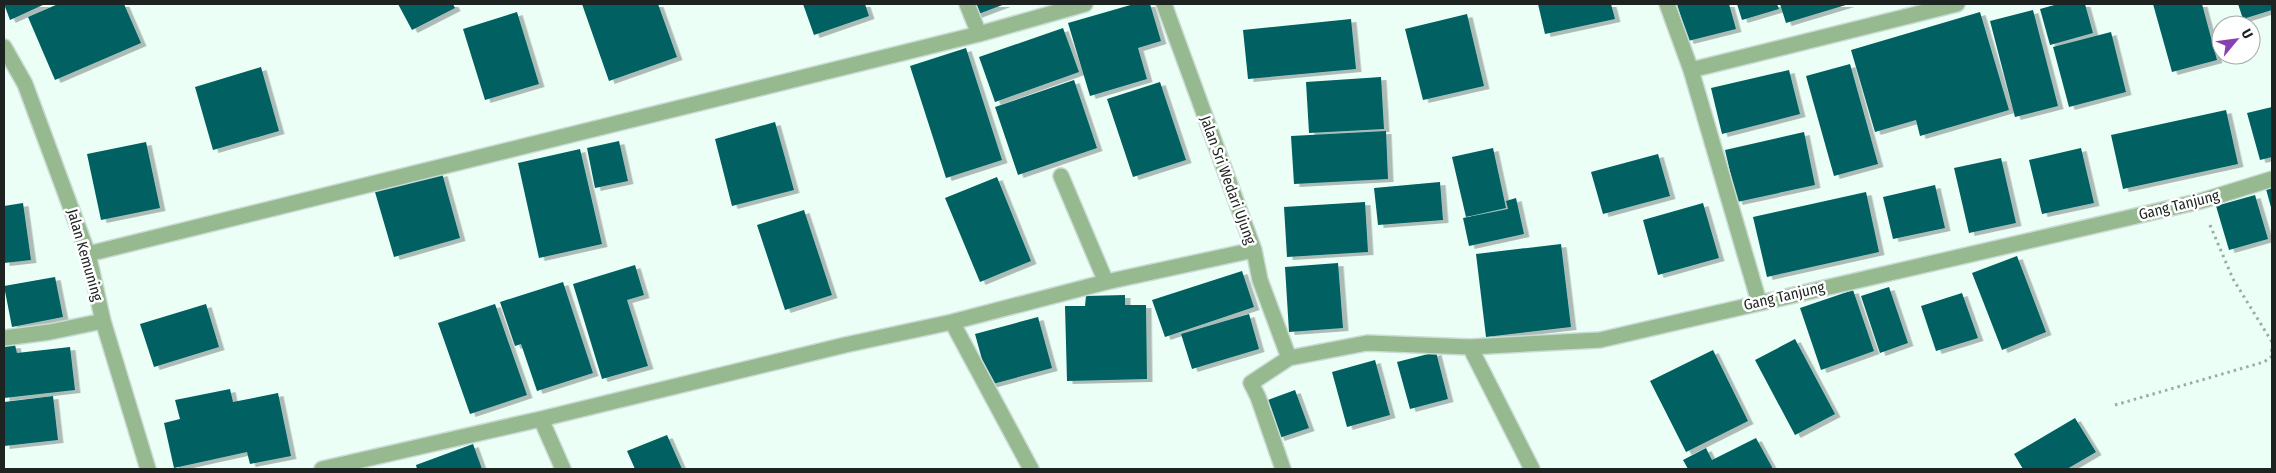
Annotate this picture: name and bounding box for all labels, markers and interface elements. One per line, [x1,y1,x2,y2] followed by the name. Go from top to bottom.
[2211,15,2261,65] north arrow
[2238,26,2256,42] text: U
[1196,113,1260,247] street label: Jalan Sri Wedari Ujung
[2137,186,2221,224] street label: Gang Tanjung
[63,207,107,303] street label: Jalan Kemuning
[1742,278,1826,314] street label: Gang Tanjung

